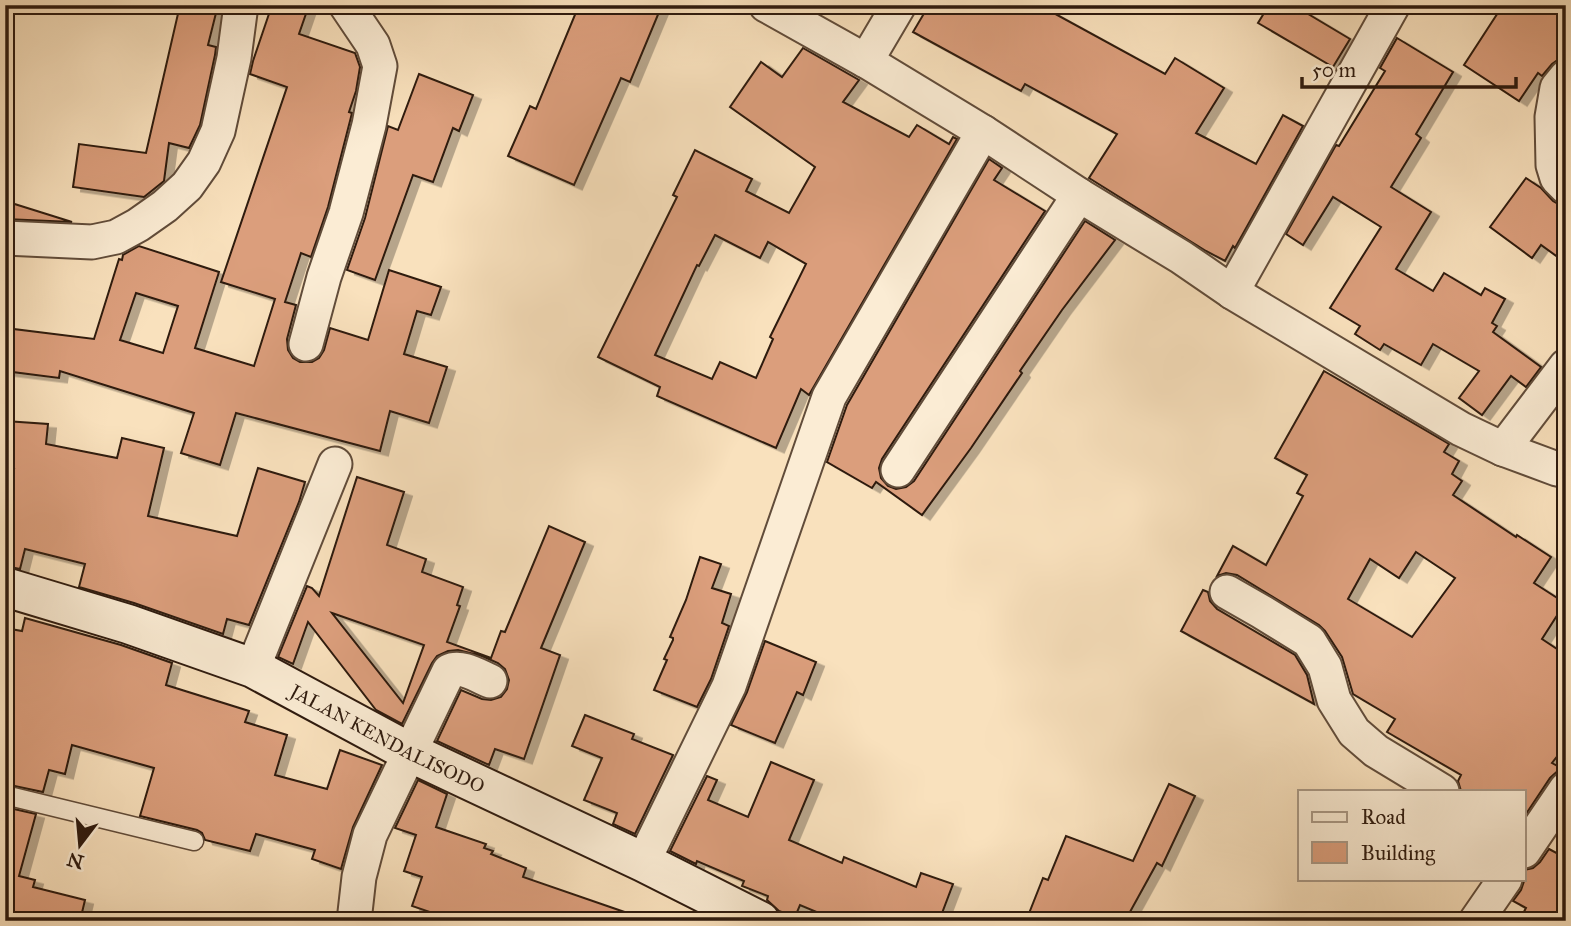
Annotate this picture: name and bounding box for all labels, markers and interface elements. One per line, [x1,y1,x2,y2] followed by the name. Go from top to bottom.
[1302,46,1515,90] scale bar
[1312,57,1357,83] text: 50 m
[284,678,488,798] street label: JALAN KENDALISODO
[1298,790,1526,880] legend
[1361,804,1406,830] text: Road
[46,810,116,880] north arrow
[1361,840,1435,866] text: Building
[65,848,86,874] text: N

